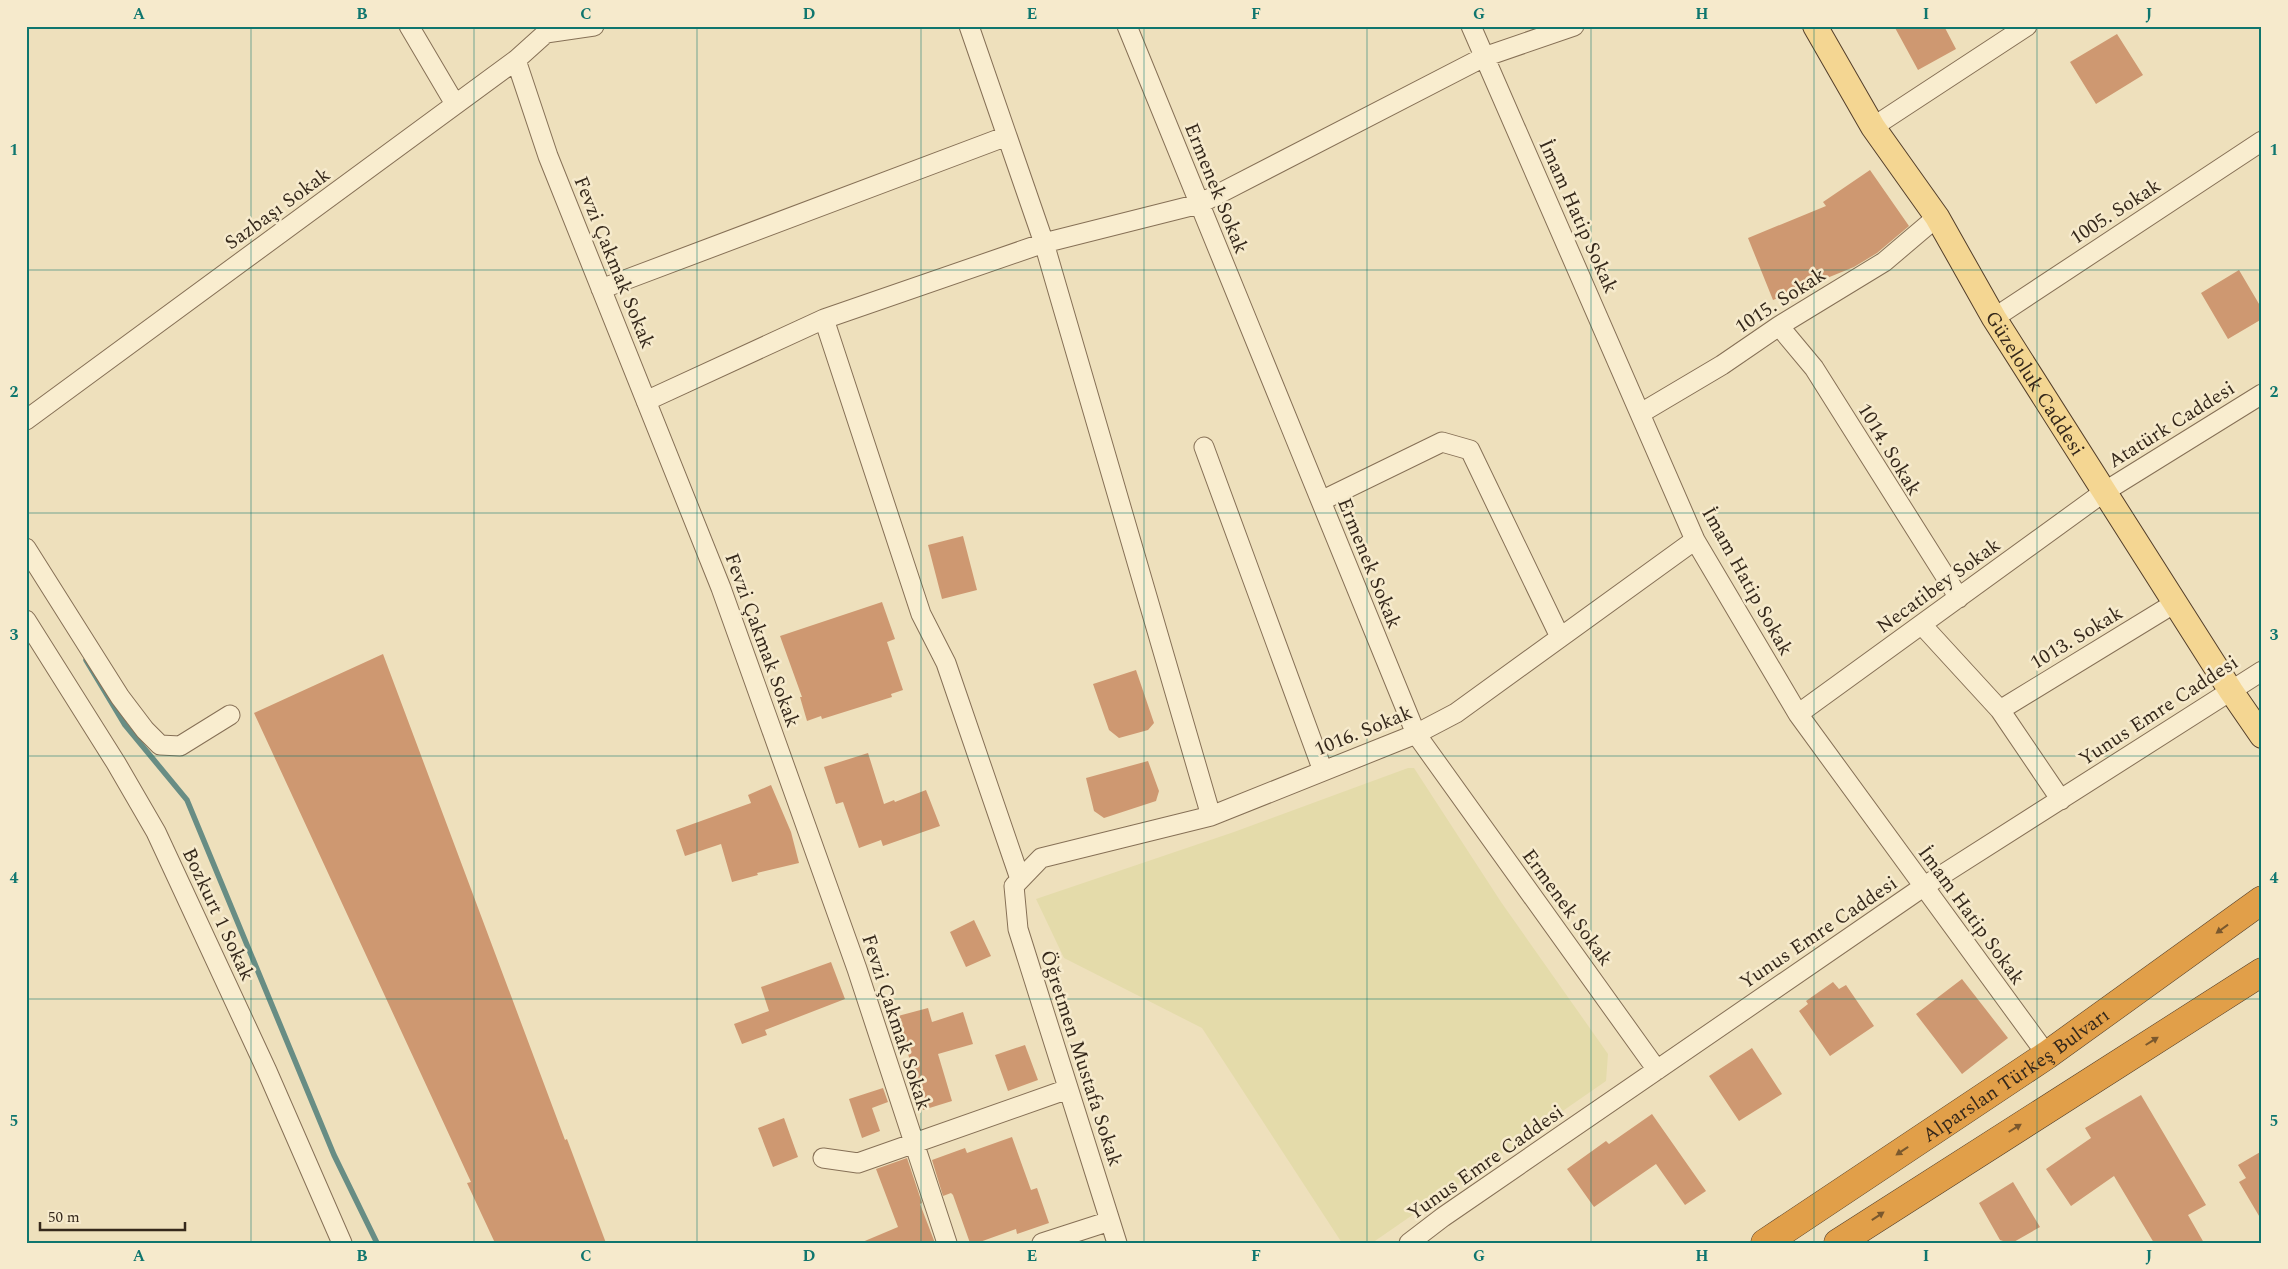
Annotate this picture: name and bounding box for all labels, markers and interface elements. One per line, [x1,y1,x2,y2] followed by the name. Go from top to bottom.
[133,2,146,26] text: A
[356,2,368,26] text: B
[580,2,592,26] text: C
[803,2,816,26] text: D
[1027,2,1037,26] text: E
[1251,2,1261,26] text: F
[1473,2,1485,26] text: G
[1695,2,1709,26] text: H
[1923,2,1929,26] text: I
[2146,2,2153,26] text: J
[1176,118,1256,258] street label: Ermenek Sokak
[1531,134,1626,298] street label: İmam Hatip Sokak
[10,138,18,162] text: 1
[2270,138,2278,162] text: 1
[218,160,337,258] street label: Sazbaşı Sokak
[2064,171,2167,253] street label: 1005. Sokak
[566,172,662,353] street label: Fevzi Çakmak Sokak
[1729,260,1832,342] street label: 1015. Sokak
[1977,305,2092,462] street label: Güzeloluk Caddesi
[2102,374,2241,476] street label: Atatürk Caddesi
[10,380,19,404] text: 2
[2270,380,2279,404] text: 2
[1850,397,1929,502] street label: 1014. Sokak
[1329,493,1409,633] street label: Ermenek Sokak
[1694,502,1800,661] street label: İmam Hatip Sokak
[1870,530,2007,641] street label: Necatibey Sokak
[717,549,808,732] street label: Fevzi Çakmak Sokak
[2024,598,2129,677] street label: 1013. Sokak
[10,623,19,647] text: 3
[2270,623,2279,647] text: 3
[2073,648,2244,774] street label: Yunus Emre Caddesi
[1310,698,1417,764] street label: 1016. Sokak
[1910,840,2032,992] street label: İmam Hatip Sokak
[174,843,262,986] street label: Bozkurt 1 Sokak
[1514,843,1620,973] street label: Ermenek Sokak
[10,866,19,890] text: 4
[2270,866,2279,890] text: 4
[1733,869,1904,997] street label: Yunus Emre Caddesi
[2215,924,2229,934] one-way arrow
[853,930,939,1114] street label: Fevzi Çakmak Sokak
[1032,946,1130,1170] street label: Öğretmen Mustafa Sokak
[1916,1001,2116,1150] street label: Alparslan Türkeş Bulvarı
[2146,1036,2159,1046] one-way arrow
[1401,1097,1570,1228] street label: Yunus Emre Caddesi
[10,1109,18,1133] text: 5
[2270,1109,2278,1133] text: 5
[2008,1123,2022,1133] one-way arrow
[1895,1146,1909,1156] one-way arrow
[40,1199,185,1231] scale bar
[48,1206,80,1229] text: 50 m
[1871,1211,1885,1221] one-way arrow
[133,1244,146,1268] text: A
[356,1244,368,1268] text: B
[580,1244,592,1268] text: C
[803,1244,816,1268] text: D
[1027,1244,1037,1268] text: E
[1251,1244,1261,1268] text: F
[1473,1244,1485,1268] text: G
[1695,1244,1709,1268] text: H
[1923,1244,1929,1268] text: I
[2146,1244,2153,1268] text: J

